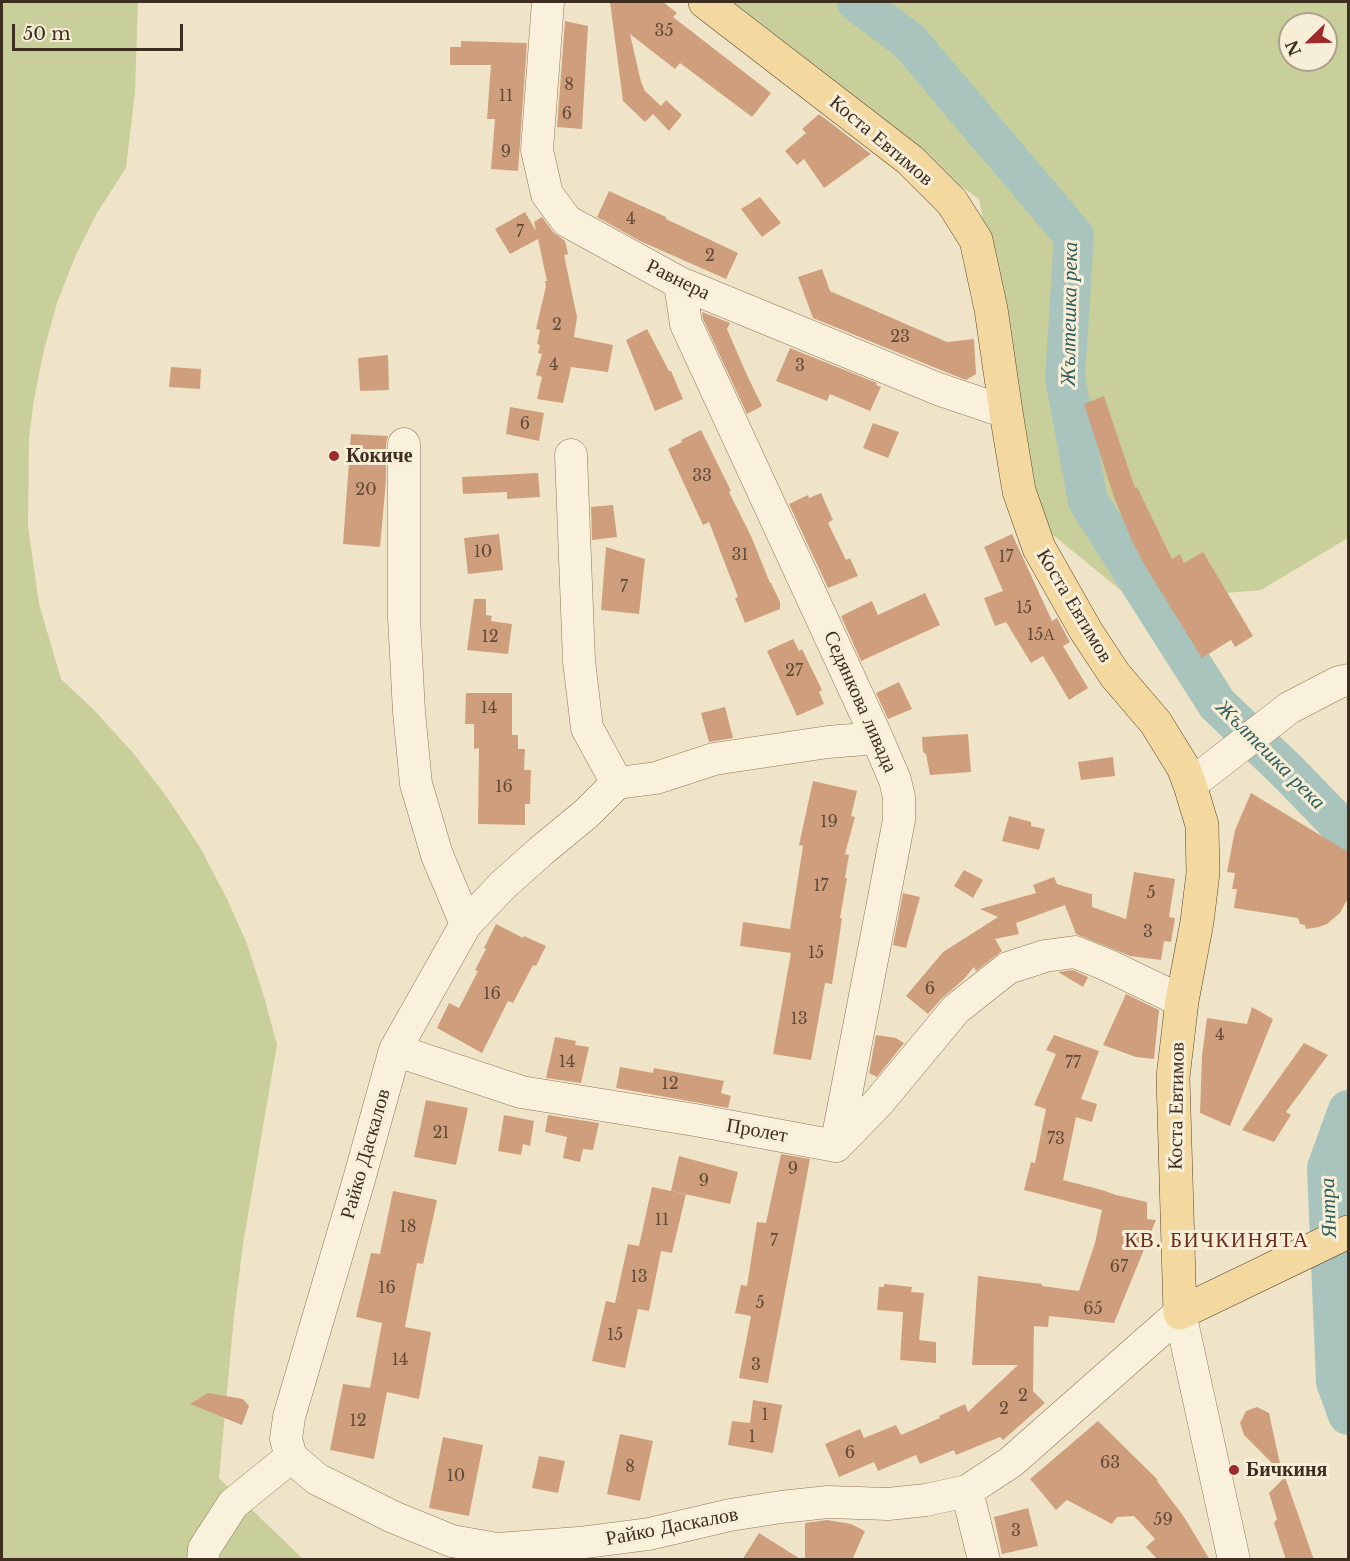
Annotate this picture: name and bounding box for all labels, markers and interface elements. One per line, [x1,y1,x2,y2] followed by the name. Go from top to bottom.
[15,12,186,50] scale bar
[1278,12,1338,72] north arrow
[655,21,673,41] house number: 35
[23,23,71,45] text: 50 m
[1281,37,1305,59] text: N
[564,75,574,95] house number: 8
[499,86,513,106] house number: 11
[824,91,938,191] street label: Коста Евтимов
[562,104,572,124] house number: 6
[501,142,511,162] house number: 9
[626,209,636,229] house number: 4
[516,222,524,242] house number: 7
[1056,241,1084,387] water label: Жълтешка река
[705,246,715,266] house number: 2
[642,254,714,306] street label: Равнера
[552,315,562,335] house number: 2
[890,327,910,347] house number: 23
[549,355,559,375] house number: 4
[795,356,805,376] house number: 3
[520,414,530,434] house number: 6
[346,444,413,468] place label: Кокиче
[327,449,341,463] marker: Кокиче
[692,466,712,486] house number: 33
[355,480,377,500] house number: 20
[474,542,492,562] house number: 10
[732,545,748,565] house number: 31
[1031,545,1117,667] street label: Коста Евтимов
[998,547,1014,567] house number: 17
[620,577,628,597] house number: 7
[1016,598,1032,618] house number: 15
[1027,625,1055,645] house number: 15А
[482,627,498,647] house number: 12
[818,627,902,777] street label: Седянкова ливада
[785,661,803,681] house number: 27
[1210,695,1330,815] water label: Жълтешка река
[481,698,497,718] house number: 14
[495,777,513,797] house number: 16
[820,812,838,832] house number: 19
[813,876,829,896] house number: 17
[1146,883,1156,903] house number: 5
[1143,922,1153,942] house number: 3
[808,943,824,963] house number: 15
[925,979,935,999] house number: 6
[483,984,501,1004] house number: 16
[791,1009,807,1029] house number: 13
[1215,1025,1225,1045] house number: 4
[1164,1042,1190,1170] street label: Коста Евтимов
[559,1052,575,1072] house number: 14
[1065,1053,1081,1073] house number: 77
[662,1074,678,1094] house number: 12
[336,1086,396,1222] street label: Райко Даскалов
[724,1114,790,1148] street label: Пролет
[433,1123,449,1143] house number: 21
[1047,1129,1065,1149] house number: 73
[788,1159,798,1179] house number: 9
[699,1171,709,1191] house number: 9
[1315,1177,1343,1239] water label: Янтра
[655,1210,669,1230] house number: 11
[400,1217,416,1237] house number: 18
[1124,1228,1310,1254] district label: КВ. БИЧКИНЯТА
[770,1231,778,1251] house number: 7
[1110,1257,1128,1277] house number: 67
[631,1267,647,1287] house number: 13
[378,1278,396,1298] house number: 16
[755,1293,765,1313] house number: 5
[1083,1299,1103,1319] house number: 65
[607,1325,623,1345] house number: 15
[392,1350,408,1370] house number: 14
[751,1355,761,1375] house number: 3
[1018,1386,1028,1406] house number: 2
[999,1399,1009,1419] house number: 2
[761,1405,769,1425] house number: 1
[350,1411,366,1431] house number: 12
[748,1427,756,1447] house number: 1
[845,1443,855,1463] house number: 6
[1100,1453,1120,1473] house number: 63
[625,1457,635,1477] house number: 8
[1246,1458,1327,1482] place label: Бичкиня
[1227,1463,1241,1477] marker: Бичкиня
[447,1466,465,1486] house number: 10
[604,1502,740,1552] street label: Райко Даскалов
[1153,1510,1173,1530] house number: 59
[1011,1521,1021,1541] house number: 3

